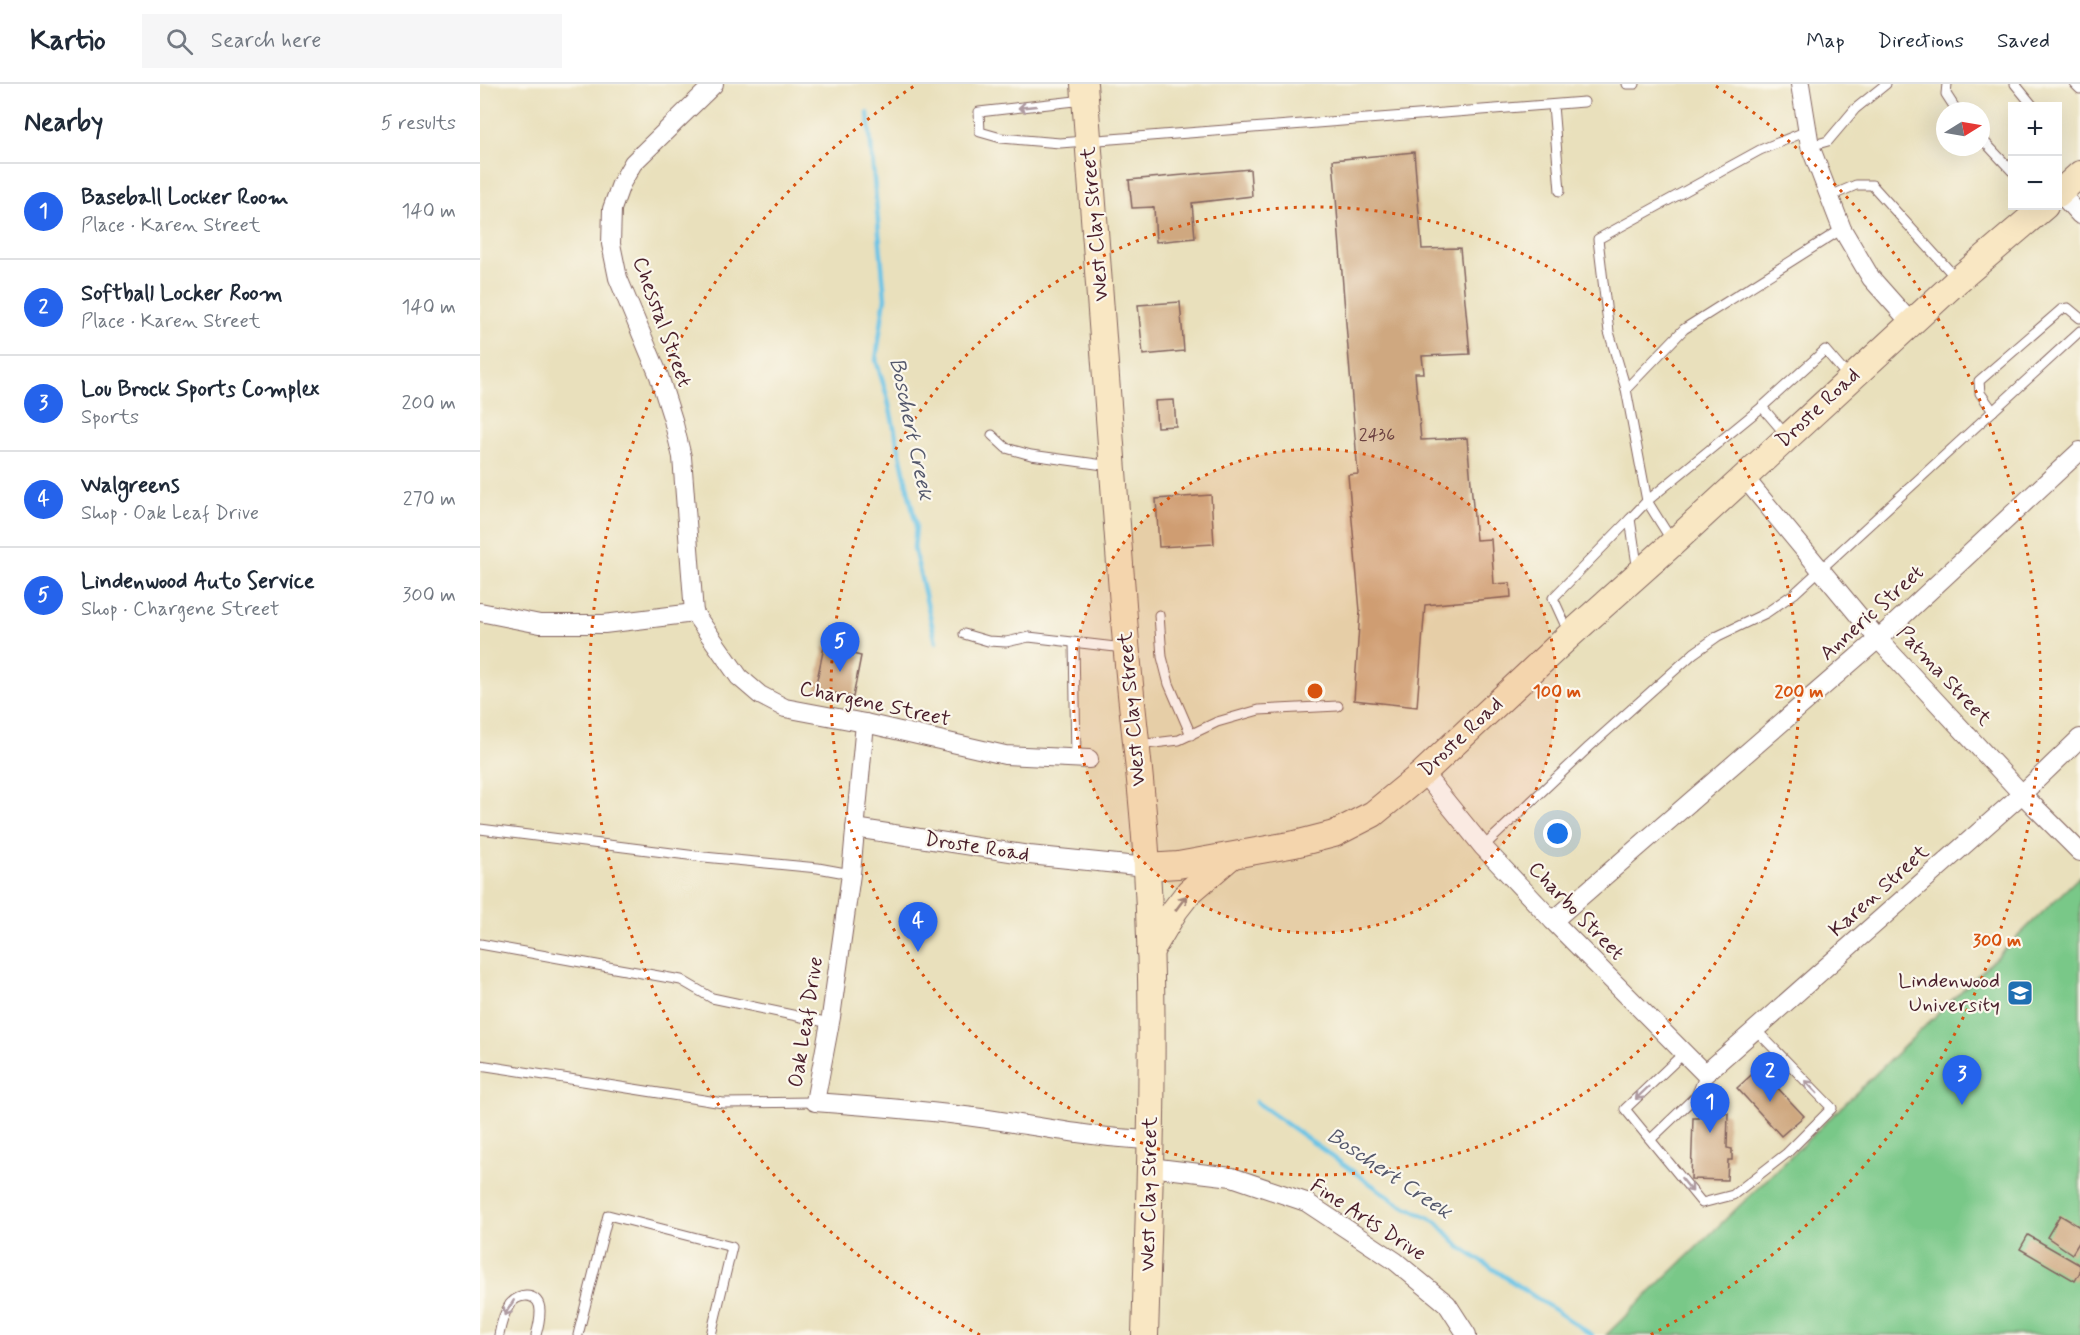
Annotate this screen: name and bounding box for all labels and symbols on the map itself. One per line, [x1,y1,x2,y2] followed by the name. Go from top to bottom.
[1018,102,1038,113] one-way arrow
[1936,102,1990,156] north arrow
[1074,145,1116,302] street label: West Clay Street
[625,253,699,391] street label: Chesstal Street
[882,355,940,504] water label: Boschert Creek
[1770,362,1866,454] street label: Droste Road
[1359,423,1395,447] house number: 2436
[1814,559,1930,667] street label: Anneric Street
[1890,620,1998,733] street label: Patma Street
[820,622,860,672] pin: 5
[1111,630,1153,787] street label: West Clay Street
[797,674,953,734] street label: Chargene Street
[1533,680,1581,704] text: 100 m
[1774,680,1824,704] text: 200 m
[1305,681,1325,701] centre of rings
[1413,691,1509,783] street label: Droste Road
[1543,819,1572,848] your location
[923,825,1031,869] street label: Droste Road
[1823,838,1936,944] street label: Karen Street
[1522,855,1630,967] street label: Charbo Street
[1174,895,1187,911] one-way arrow
[898,902,938,952] pin: 4
[1973,929,2021,953] text: 300 m
[782,954,830,1090] street label: Oak Leaf Drive
[1898,967,2000,1019] place label: Lindenwood University
[2005,978,2035,1008] school or university icon: Lindenwood University
[1750,1052,1790,1102] pin: 2
[1942,1056,1982,1105] pin: 3
[1804,1080,1819,1095] one-way arrow
[1690,1084,1730,1133] pin: 1
[1634,1086,1649,1101] one-way arrow
[1134,1116,1164,1272] street label: West Clay Street
[1321,1122,1458,1227] water label: Boschert Creek
[1305,1172,1431,1268] street label: Fine Arts Drive
[1681,1177,1694,1193] one-way arrow
[503,1300,515,1316] one-way arrow

